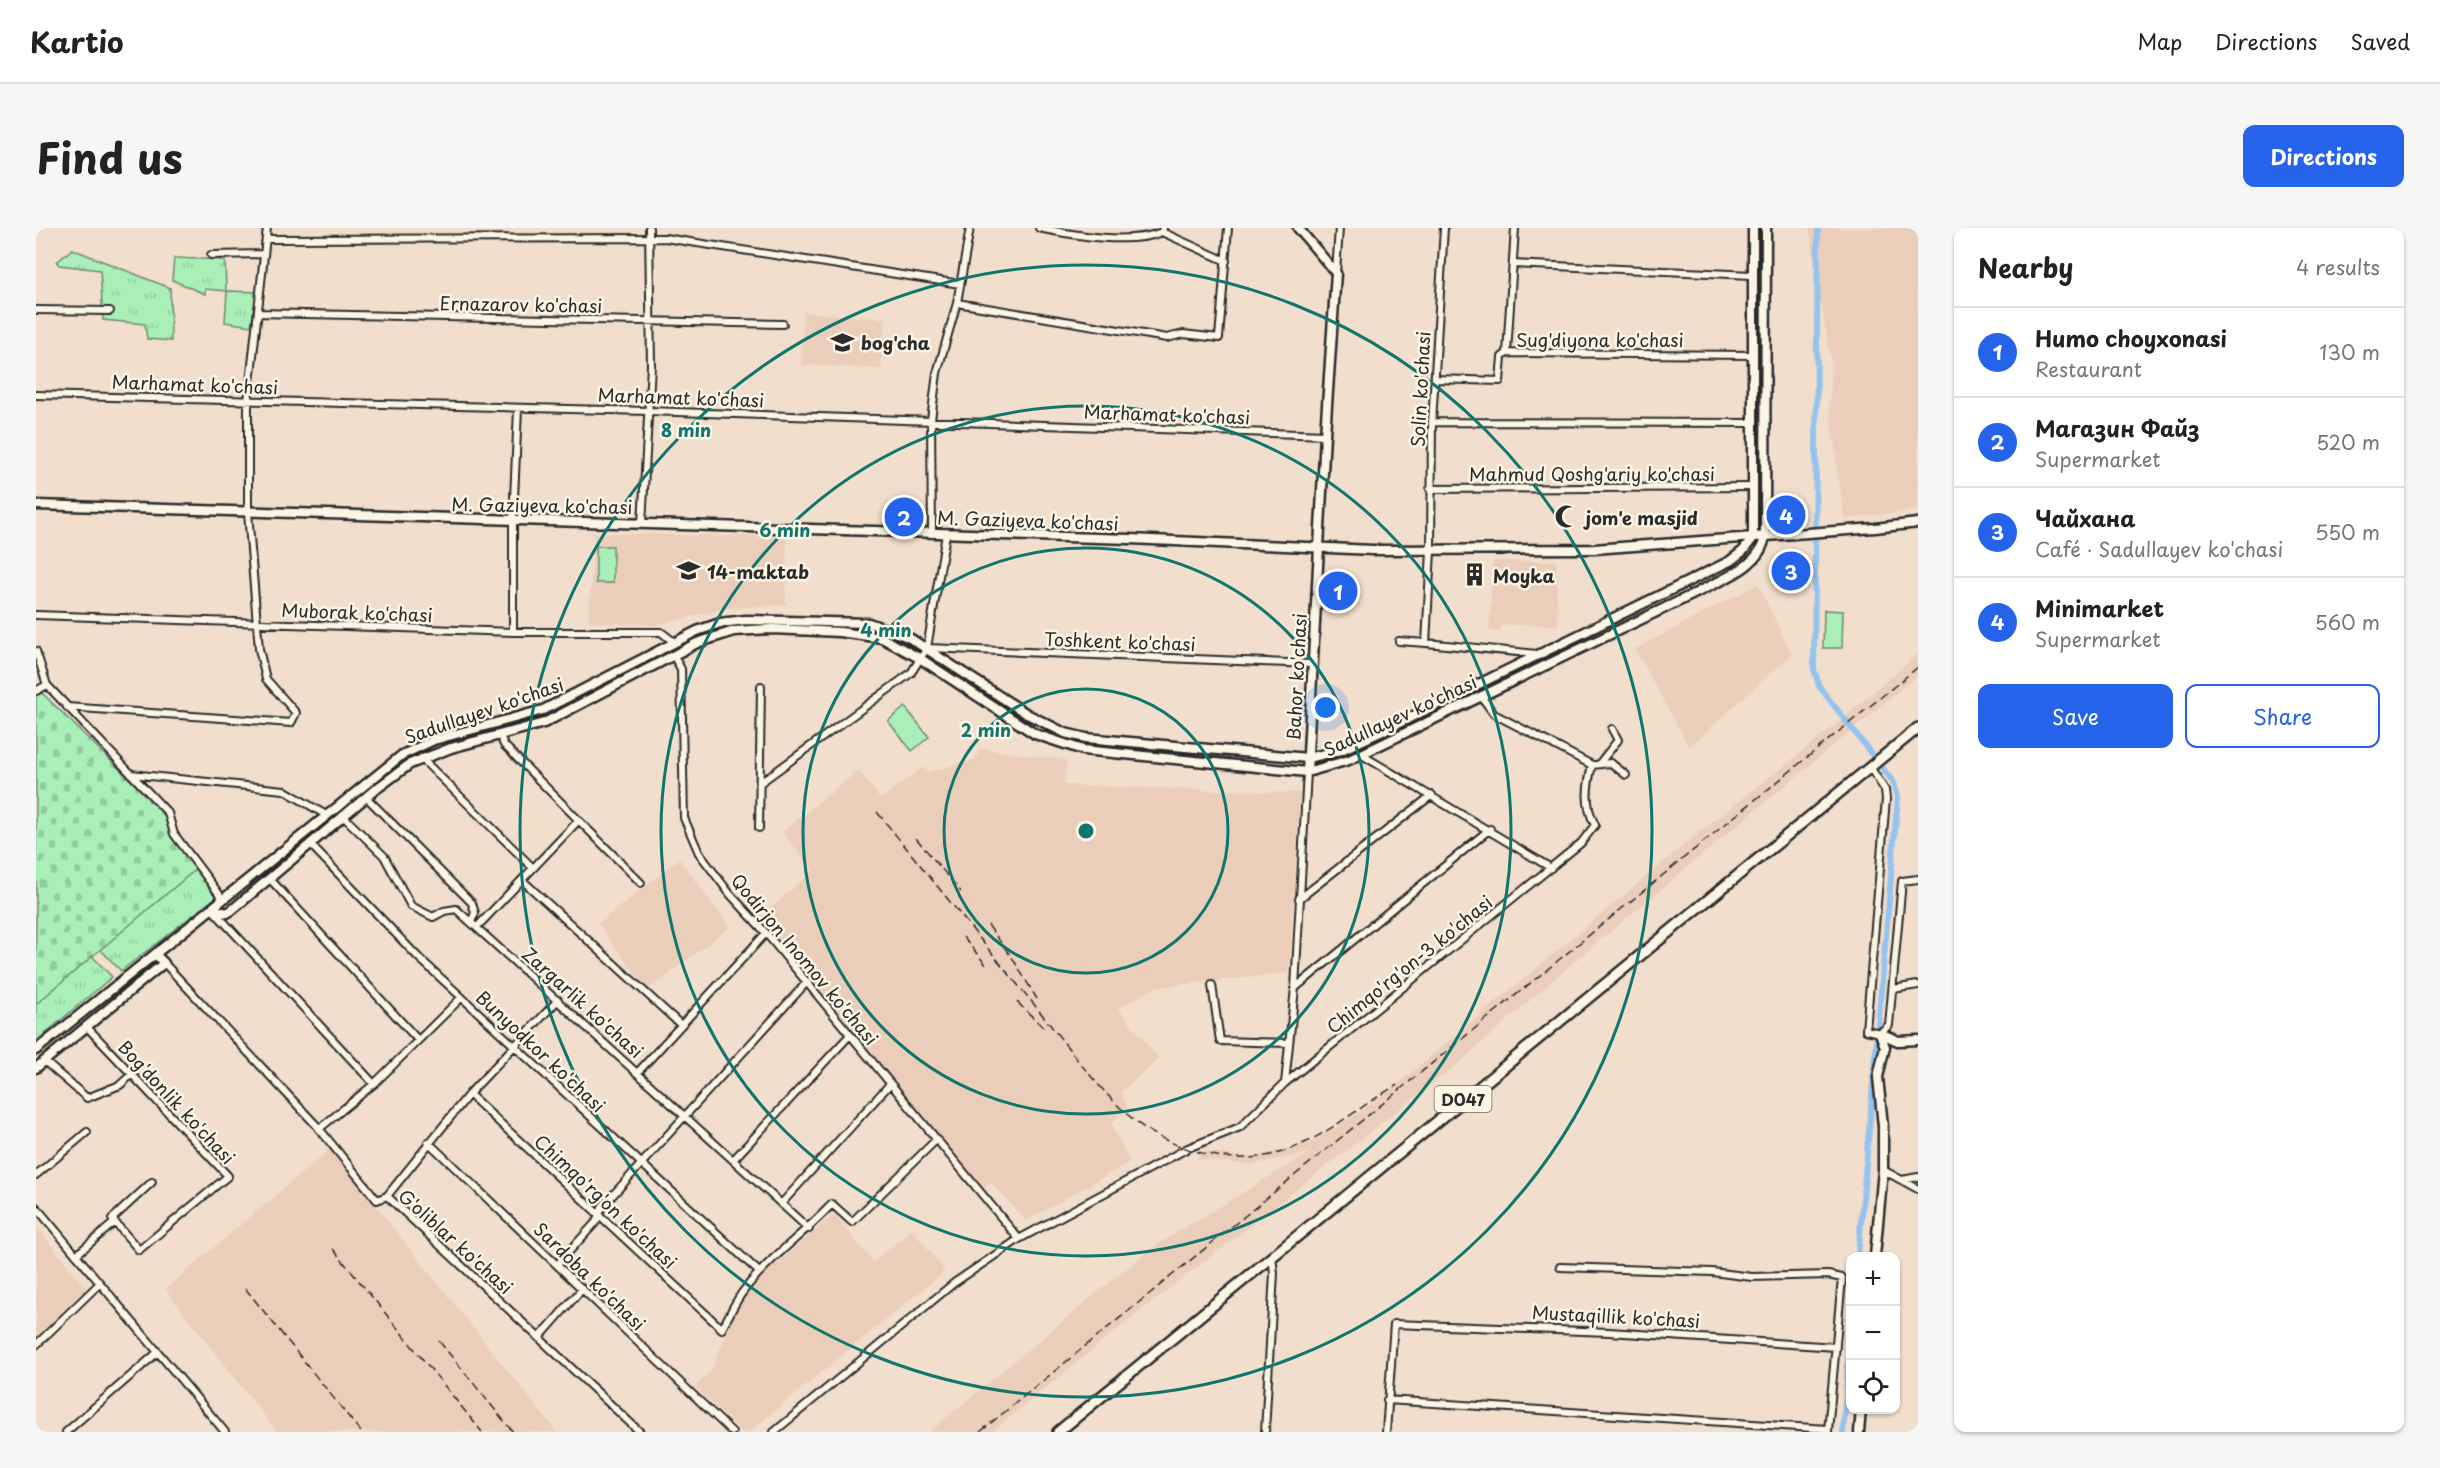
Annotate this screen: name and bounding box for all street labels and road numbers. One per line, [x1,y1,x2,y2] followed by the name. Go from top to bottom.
[439,289,603,319] street label: Ernazarov ko'chasi
[1516,326,1684,353] street label: Sug'diyona ko'chasi
[1403,330,1437,448] street label: Solin ko'chasi
[111,368,279,400] street label: Marhamat ko'chasi
[597,381,765,413] street label: Marhamat ko'chasi
[1083,398,1251,430] street label: Marhamat ko'chasi
[1469,460,1715,487] street label: Mahmud Qoshg'ariy ko'chasi
[451,490,633,520] street label: M. Gaziyeva ko'chasi
[937,503,1119,537] street label: M. Gaziyeva ko'chasi
[281,596,433,628] street label: Muborak ko'chasi
[1279,612,1313,742] street label: Bahor ko'chasi
[1044,625,1196,657] street label: Toshkent ko'chasi
[1319,668,1481,762] street label: Sadullayev ko'chasi
[401,670,567,750] street label: Sadullayev ko'chasi
[725,867,885,1051] street label: Qodirjon Inomov ko'chasi
[1320,888,1498,1040] street label: Chimqo'rg'on-3 ko'chasi
[516,940,650,1064] street label: Zargarlik ko'chasi
[470,984,612,1118] street label: Bunyodkor ko'chasi
[112,1034,242,1170] street label: Bog'donlik ko'chasi
[1434,1086,1492,1112] road number: D047
[529,1128,683,1274] street label: Chimqo'rg'on ko'chasi
[393,1182,519,1300] street label: G'oliblar ko'chasi
[528,1216,652,1336] street label: Sardoba ko'chasi
[1531,1298,1701,1334] street label: Mustaqillik ko'chasi

